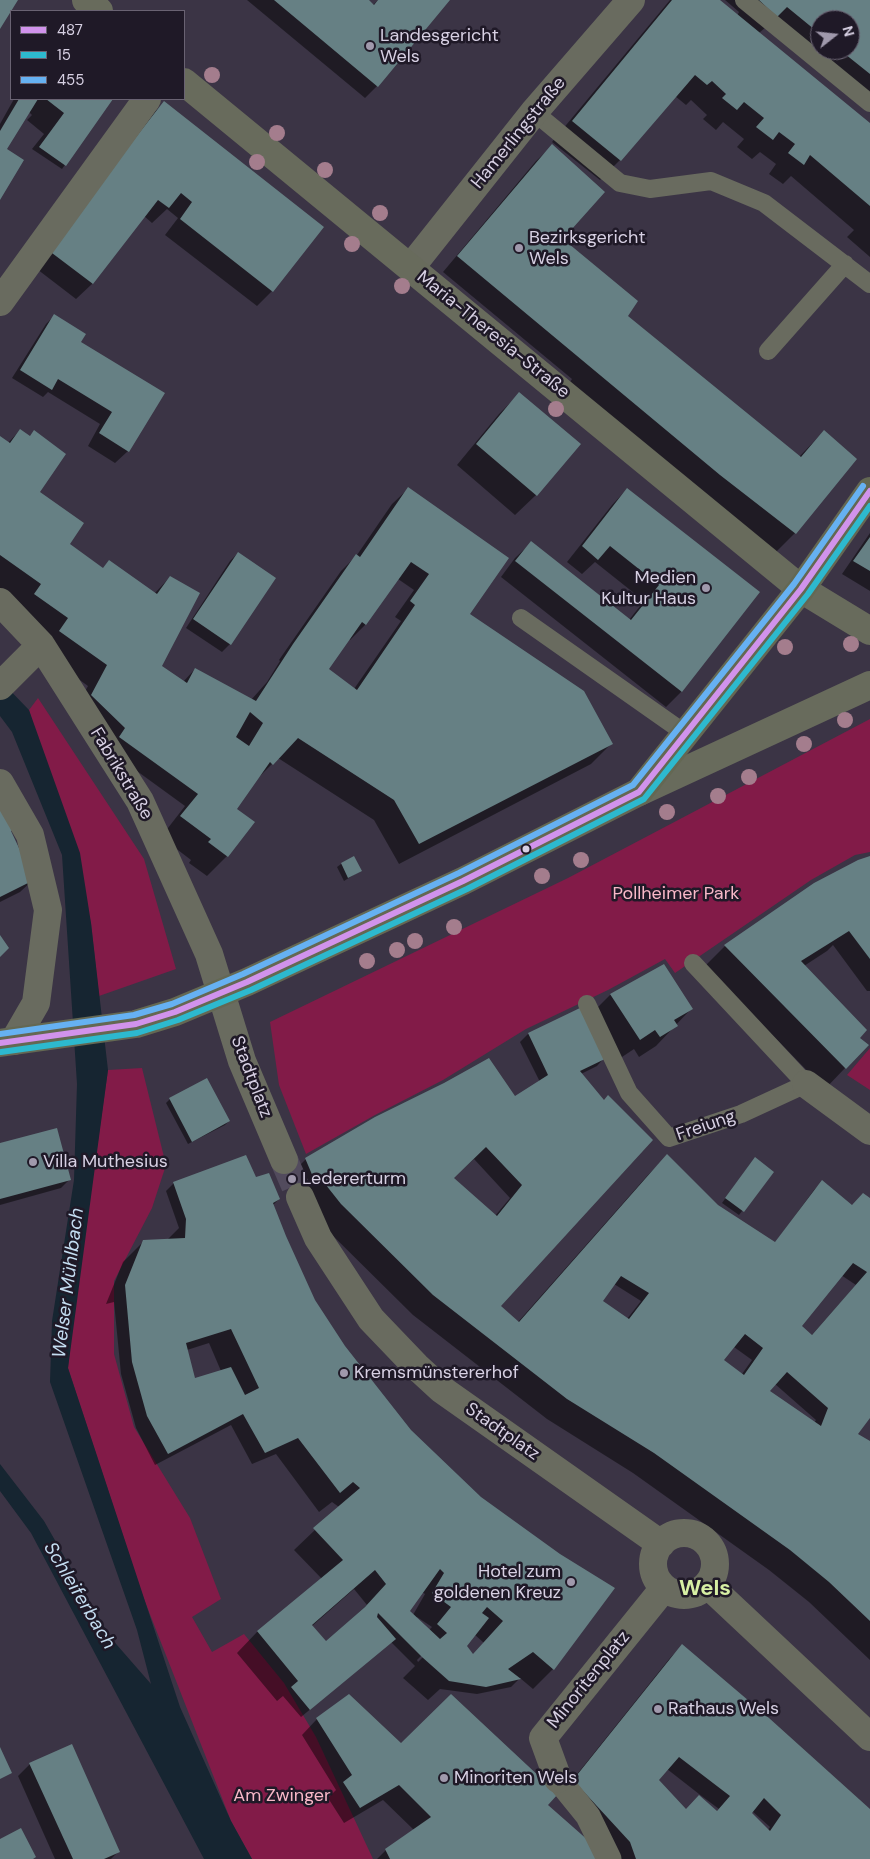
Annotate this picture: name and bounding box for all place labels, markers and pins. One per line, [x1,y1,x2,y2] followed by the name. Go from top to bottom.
[380,25,499,68] place label: Landesgericht Wels
[364,40,376,52] marker: Landesgericht Wels
[529,227,645,270] place label: Bezirksgericht Wels
[513,242,525,254] marker: Bezirksgericht Wels
[601,567,696,610] place label: Medien Kultur Haus
[700,582,712,594] marker: Medien Kultur Haus
[521,844,531,854] unlabelled marker
[43,1151,168,1173] place label: Villa Muthesius
[27,1156,39,1168] marker: Villa Muthesius
[302,1168,406,1190] place label: Ledererturm
[286,1173,298,1185] marker: Ledererturm
[354,1362,519,1384] place label: Kremsmünstererhof
[338,1367,350,1379] marker: Kremsmünstererhof
[434,1561,561,1604] place label: Hotel zum goldenen Kreuz
[565,1576,577,1588] marker: Hotel zum goldenen Kreuz
[668,1698,779,1720] place label: Rathaus Wels
[652,1703,664,1715] marker: Rathaus Wels
[454,1767,577,1789] place label: Minoriten Wels
[438,1772,450,1784] marker: Minoriten Wels

